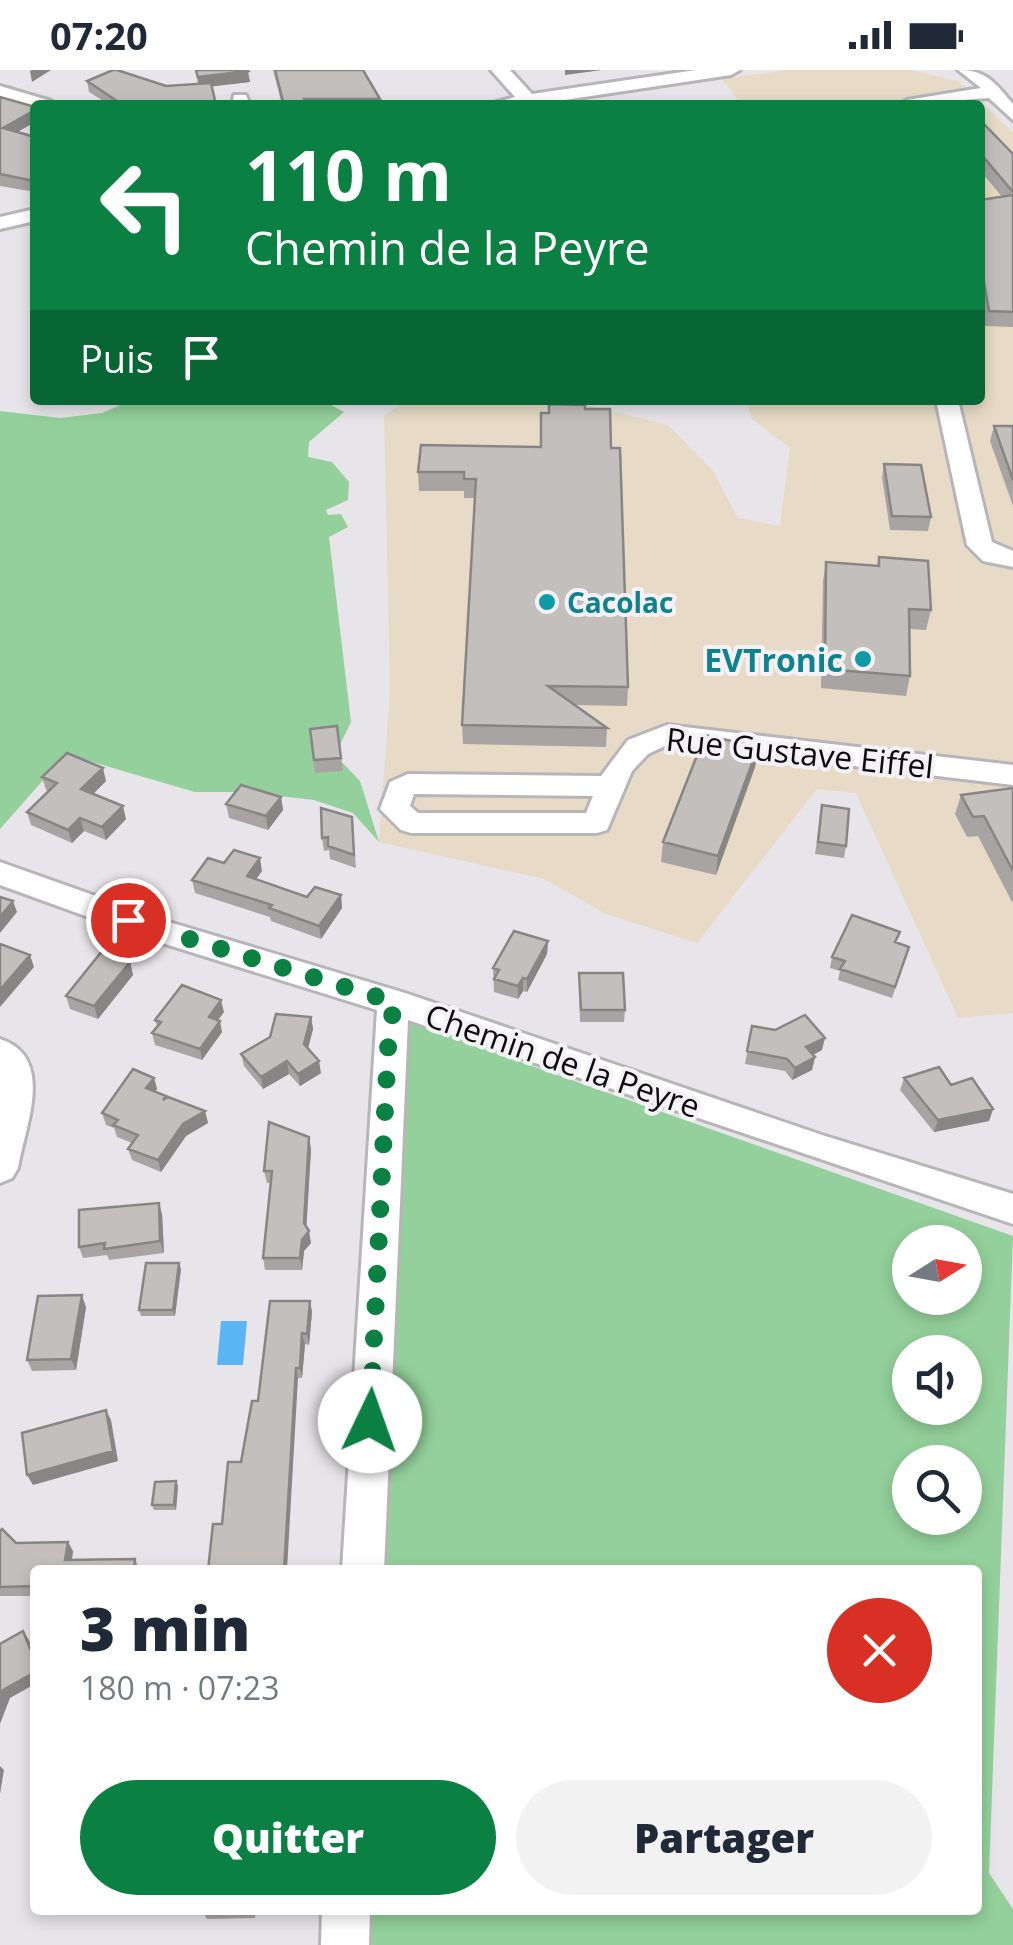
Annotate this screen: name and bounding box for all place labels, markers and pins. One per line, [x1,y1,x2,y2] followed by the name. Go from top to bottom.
[567,583,673,621] place label: Cacolac
[536,591,558,613] marker: Cacolac
[704,638,843,681] place label: EVTronic
[852,648,874,670] marker: EVTronic
[86,878,171,963] pin

